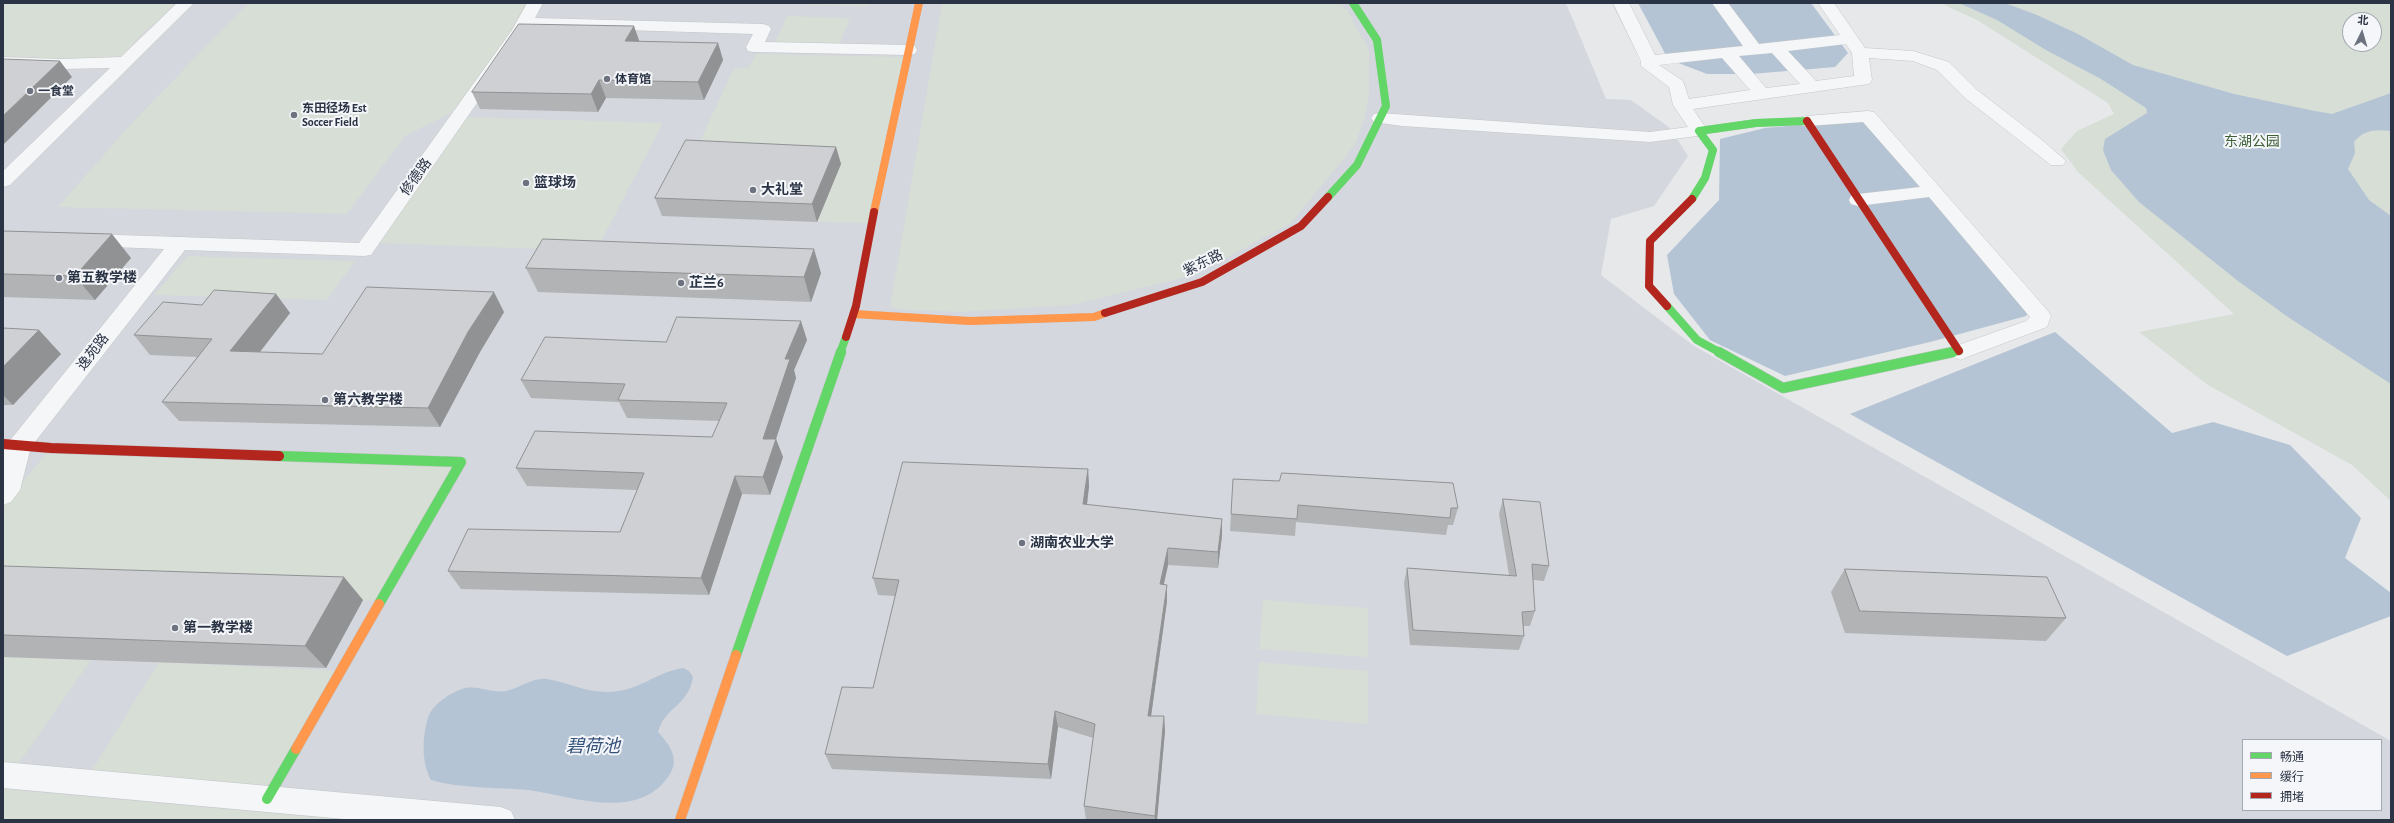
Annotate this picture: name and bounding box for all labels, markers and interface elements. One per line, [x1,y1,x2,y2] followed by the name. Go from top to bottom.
[2342,12,2382,52] north arrow
[2357,15,2369,27] text: 北
[615,72,651,86] place label: 体育馆
[602,74,612,84] marker: 体育馆
[38,84,74,98] place label: 一食堂
[25,86,35,96] marker: 一食堂
[302,101,367,129] place label: 东田径场 Est Soccer Field
[289,110,299,120] marker: 东田径场 Est Soccer Field
[2224,134,2280,150] park label: 东湖公园
[397,155,435,199] street label: 修德路
[534,175,576,191] place label: 篮球场
[521,178,531,188] marker: 篮球场
[761,182,803,198] place label: 大礼堂
[748,185,758,195] marker: 大礼堂
[1180,246,1226,280] street label: 紫东路
[67,270,137,286] place label: 第五教学楼
[54,273,64,283] marker: 第五教学楼
[689,275,724,291] place label: 芷兰6
[676,278,686,288] marker: 芷兰6
[73,330,113,374] street label: 逸苑路
[333,392,403,408] place label: 第六教学楼
[320,395,330,405] marker: 第六教学楼
[1030,535,1114,551] place label: 湖南农业大学
[1017,538,1027,548] marker: 湖南农业大学
[183,620,253,636] place label: 第一教学楼
[170,623,180,633] marker: 第一教学楼
[566,736,620,758] water label: 碧荷池
[2242,739,2382,811] legend
[2280,751,2304,763] text: 畅通
[2280,771,2304,783] text: 缓行
[2280,791,2304,803] text: 拥堵

